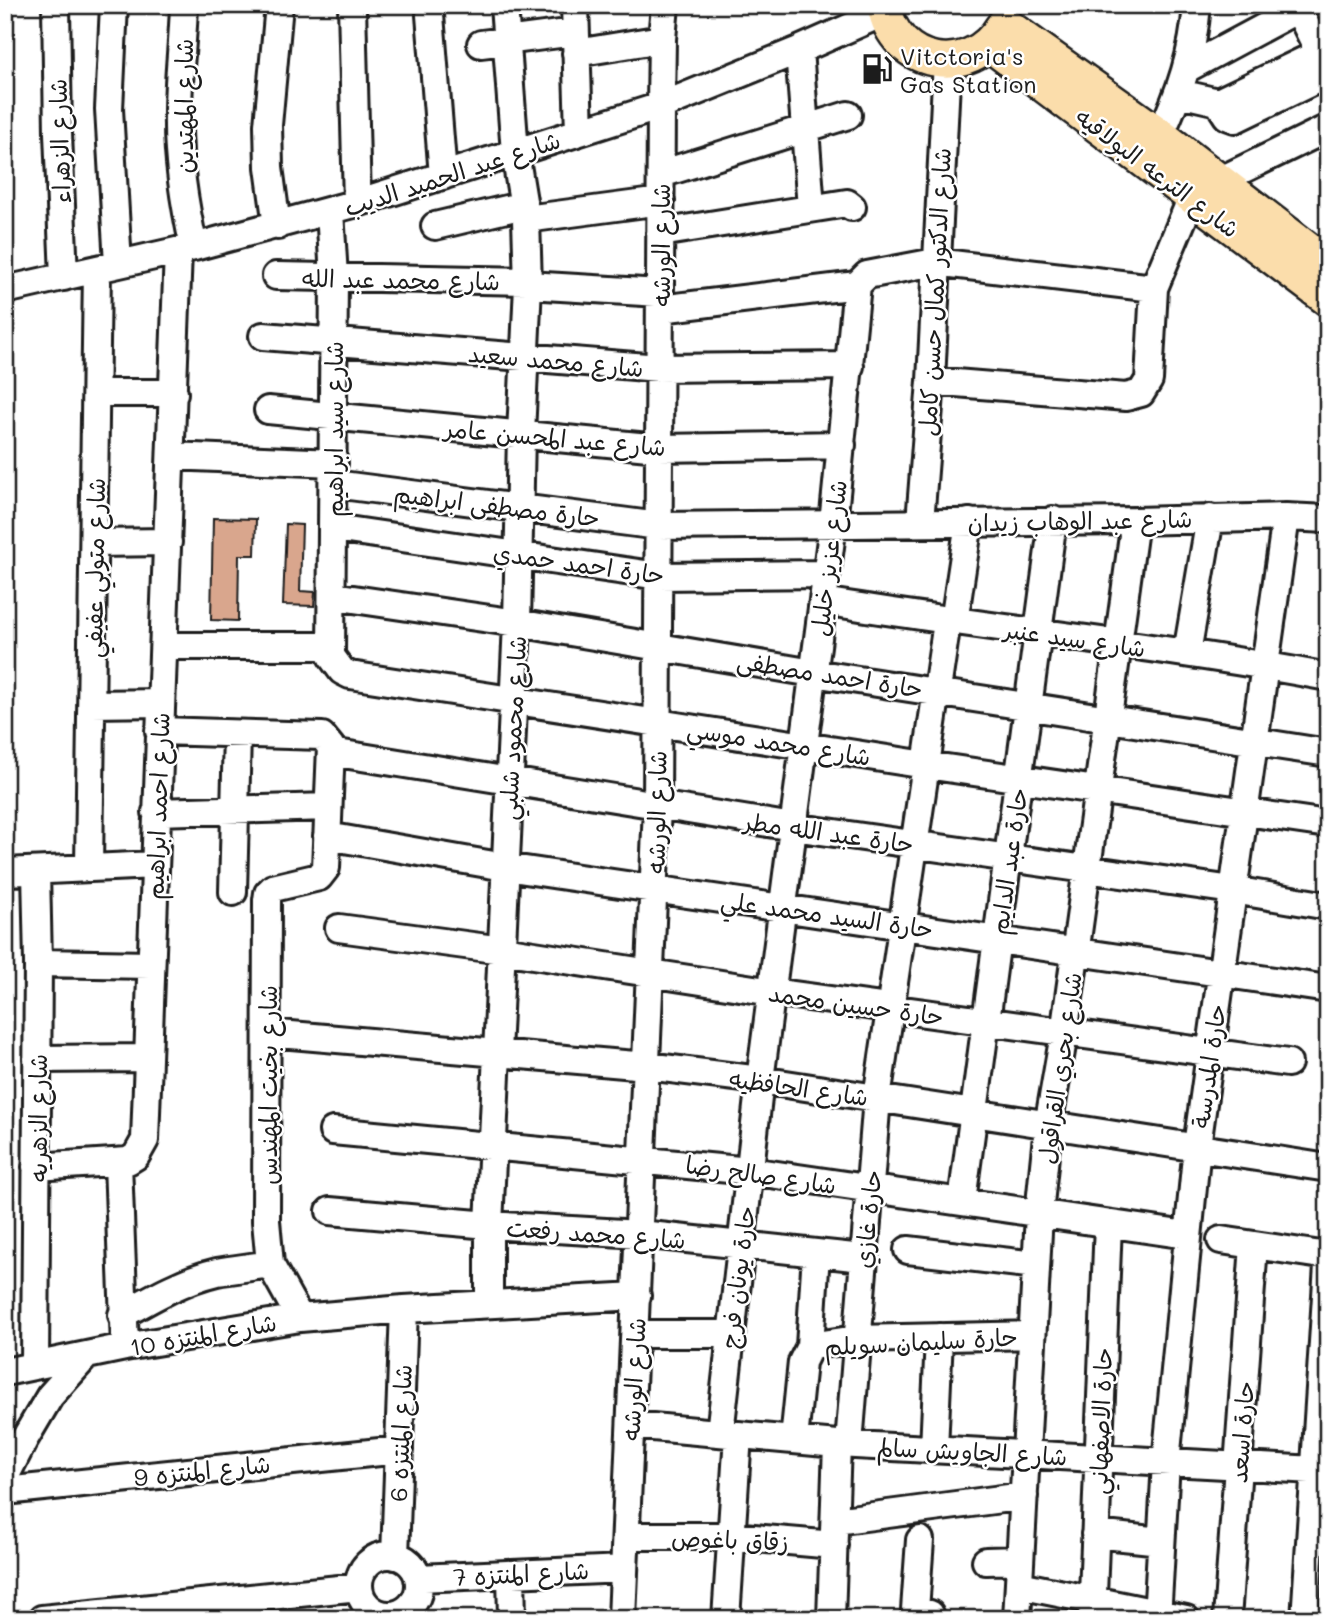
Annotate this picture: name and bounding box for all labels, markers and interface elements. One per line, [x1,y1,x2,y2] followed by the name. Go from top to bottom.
[168,39,202,173] street label: شارع المهتدين
[900,40,1037,99] place label: Vitctoria's Gas Station
[860,52,894,86] fuel station icon: Vitctoria's Gas Station
[41,78,80,204] street label: شارع الزهراء
[1068,100,1246,246] street label: شارع الترعه البولاقيه
[340,123,565,225] street label: شارع عبد الحميد الديب
[911,147,960,437] street label: شارع الدكتور كمال حسن كامل
[645,184,679,306] street label: شارع الورشه
[302,262,500,299] street label: شارع محمد عبد الله
[467,337,645,386] street label: شارع محمد سعيد
[318,341,353,517] street label: شارع سيد ابراهيم
[441,412,667,465] street label: شارع عبد المحسن عامر
[392,477,602,537] street label: حارة مصطفى ابراهيم
[77,478,118,659] street label: شارع متولي عفيفي
[803,478,856,638] street label: شارع عزيز خليل
[967,503,1193,540] street label: شارع عبد الوهاب زيدان
[491,536,667,593] street label: حارة احمد حمدي
[1000,612,1148,666] street label: شارع سيد عنبر
[492,635,539,821] street label: شارع محمود شلبي
[735,644,925,705] street label: حارة احمد مصطفى
[138,712,180,900] street label: شارع احمد ابراهيم
[684,712,873,779] street label: شارع محمد موسي
[639,750,676,874] street label: شارع الورشه
[982,786,1038,937] street label: حارة عبد الدايم
[740,804,916,859] street label: حارة عبد الله مطر
[718,884,935,951] street label: حارة السيد محمد علي
[1030,970,1091,1166] street label: شارع بحري القراقول
[766,976,946,1032] street label: حارة حسين محمد
[252,985,286,1185] street label: شارع بخيت المهندس
[1184,1002,1232,1130] street label: حارة المدرسة
[22,1054,56,1182] street label: شارع الزهريه
[727,1062,870,1115] street label: شارع الحافظيه
[683,1148,838,1203] street label: شارع صالح رضا
[846,1168,891,1270] street label: حارة غازي
[713,1204,763,1350] street label: حارة يونان فرج
[505,1211,687,1258] street label: شارع محمد رفعت
[127,1306,279,1365] street label: شارع المنتزه 10
[614,1317,655,1441] street label: شارع الورشه
[824,1320,1019,1366] street label: حارة سليمان سويلم
[1082,1347,1125,1495] street label: حارة الاصفهاني
[382,1364,421,1502] street label: شارع المنتزه 6
[1222,1380,1260,1484] street label: حارة اسعد
[876,1431,1068,1475] street label: شارع الجاويش سالم
[132,1447,272,1496] street label: شارع المنتزه 9
[671,1521,789,1558] street label: زقاق باغوص
[452,1554,590,1595] street label: شارع المنتزه 7

